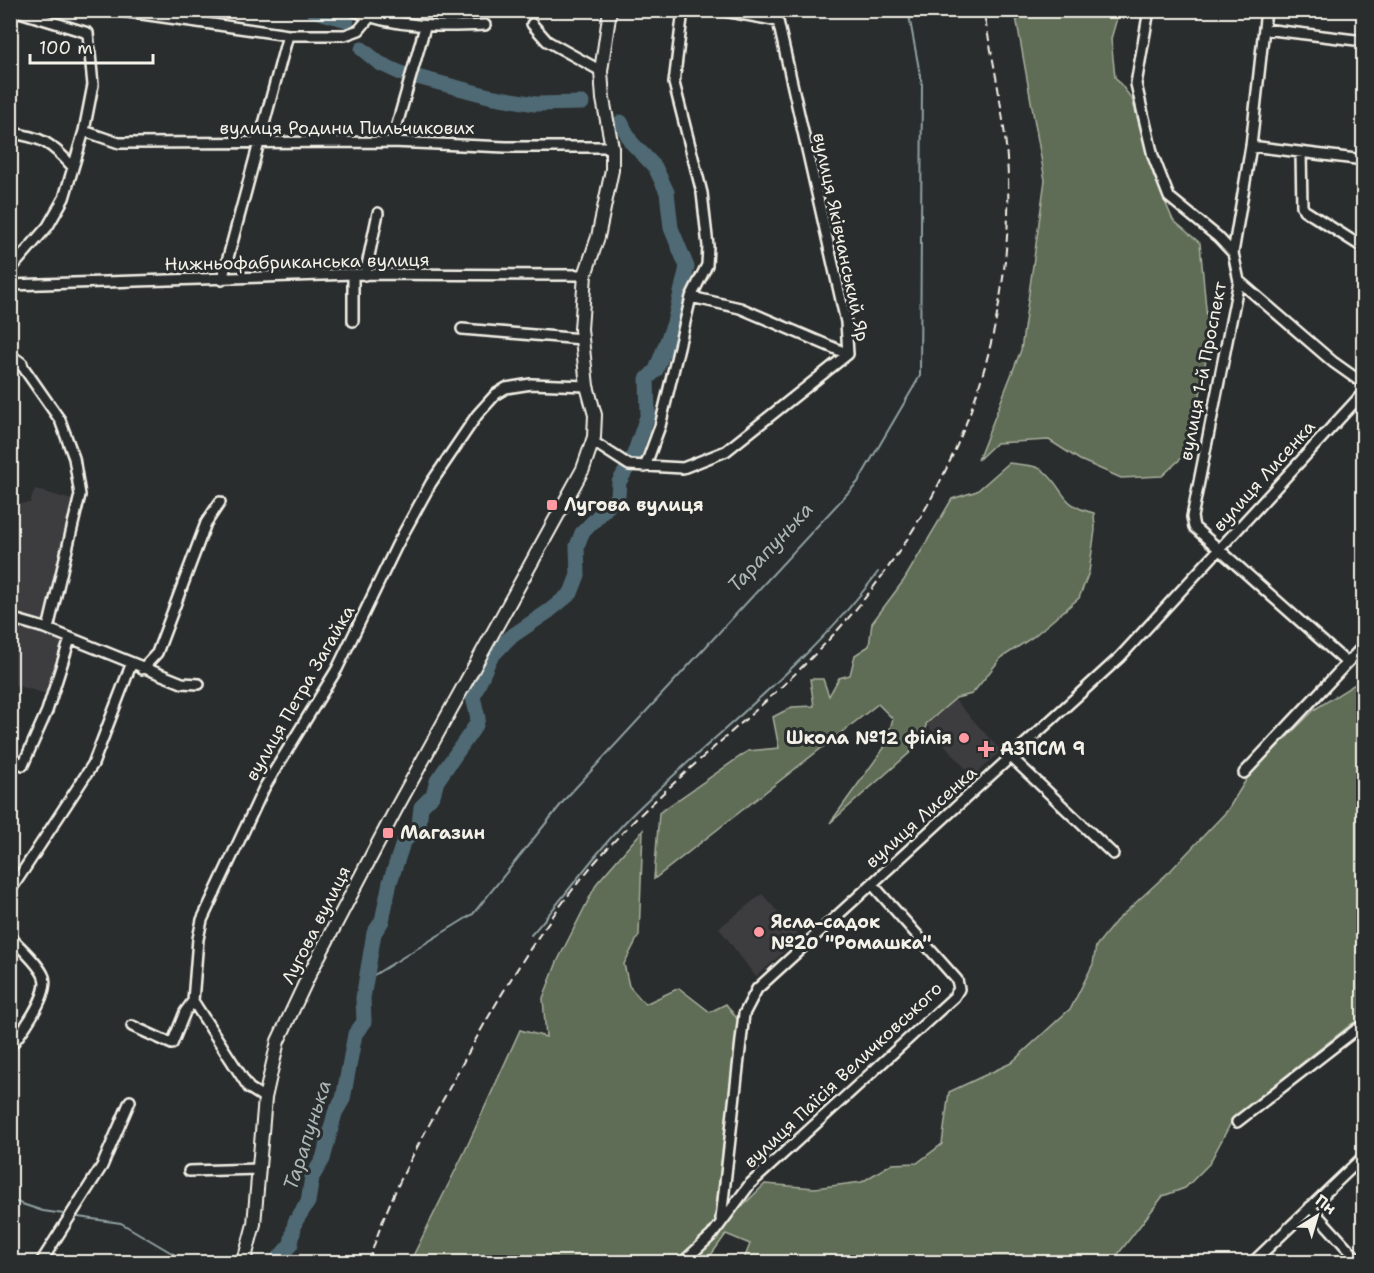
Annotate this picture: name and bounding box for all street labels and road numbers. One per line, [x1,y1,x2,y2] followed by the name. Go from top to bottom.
[220,116,474,140] street label: вулиця Родини Пильчикових
[807,130,875,344] street label: вулиця Яківчанський Яр
[164,248,430,276] street label: Нижньофабриканська вулиця
[1174,279,1232,463] street label: вулиця 1-й Проспект
[1208,415,1320,537] street label: вулиця Лисенка
[240,601,360,785] street label: вулиця Петра Загайка
[860,761,982,873] street label: вулиця Лисенка
[276,862,356,988] street label: Лугова вулиця
[739,977,947,1173] street label: вулиця Паїсія Величковського

